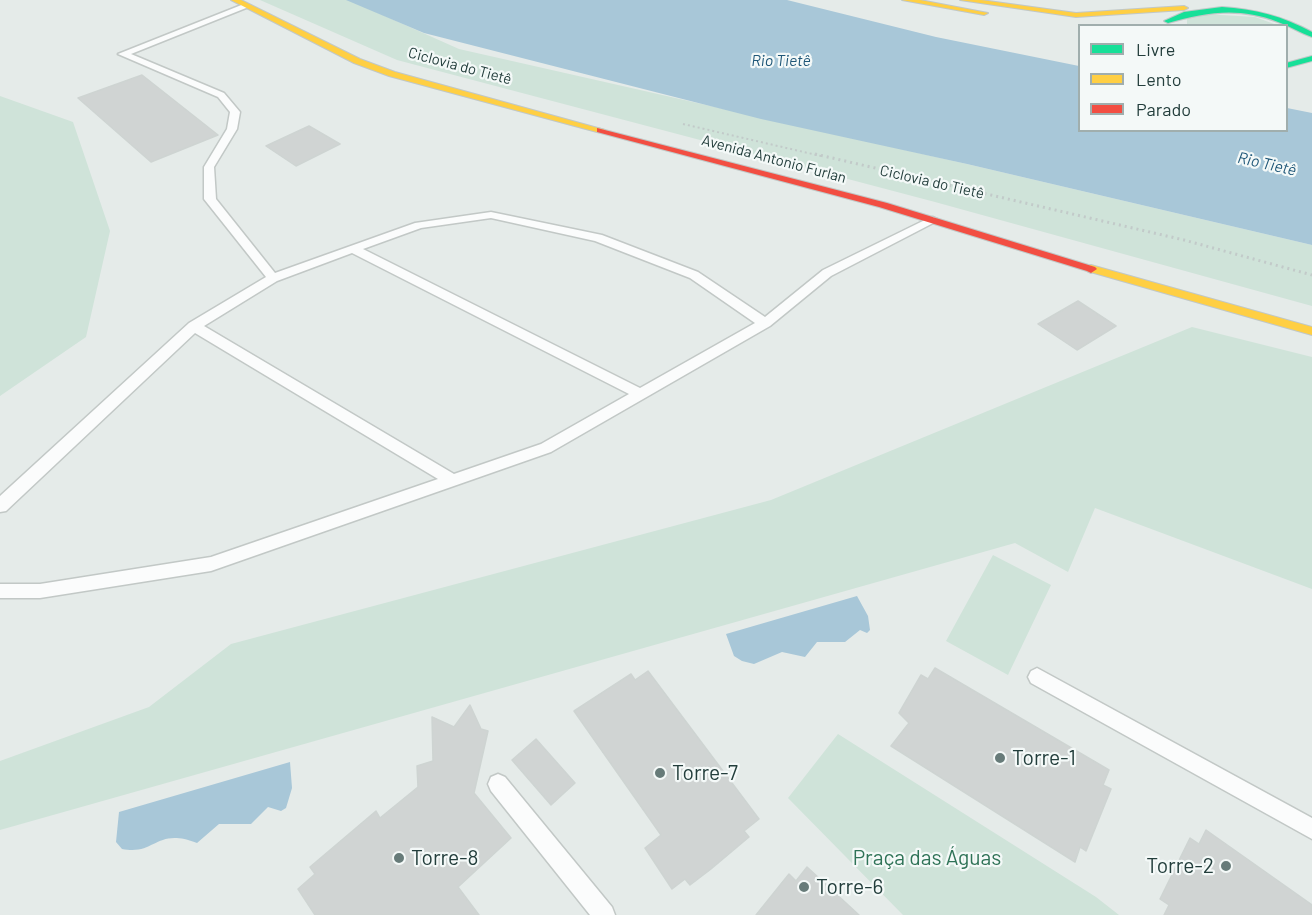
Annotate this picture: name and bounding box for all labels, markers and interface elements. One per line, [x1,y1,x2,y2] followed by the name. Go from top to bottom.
[1078,24,1288,132] legend
[1136,38,1175,60] text: Livre
[406,44,514,88] street label: Ciclovia do Tietê
[751,51,811,71] water label: Rio Tietê
[1136,68,1182,90] text: Lento
[1136,98,1191,120] text: Parado
[700,131,848,187] street label: Avenida Antonio Furlan
[1236,148,1298,180] water label: Rio Tietê
[878,161,986,203] street label: Ciclovia do Tietê
[1012,745,1076,771] place label: Torre-1
[993,751,1007,765] marker: Torre-1
[672,760,738,786] place label: Torre-7
[653,766,667,780] marker: Torre-7
[411,845,479,871] place label: Torre-8
[853,845,1001,871] park label: Praça das Águas
[392,851,406,865] marker: Torre-8
[1146,853,1214,879] place label: Torre-2
[1219,859,1233,873] marker: Torre-2
[816,874,883,900] place label: Torre-6
[797,880,811,894] marker: Torre-6

